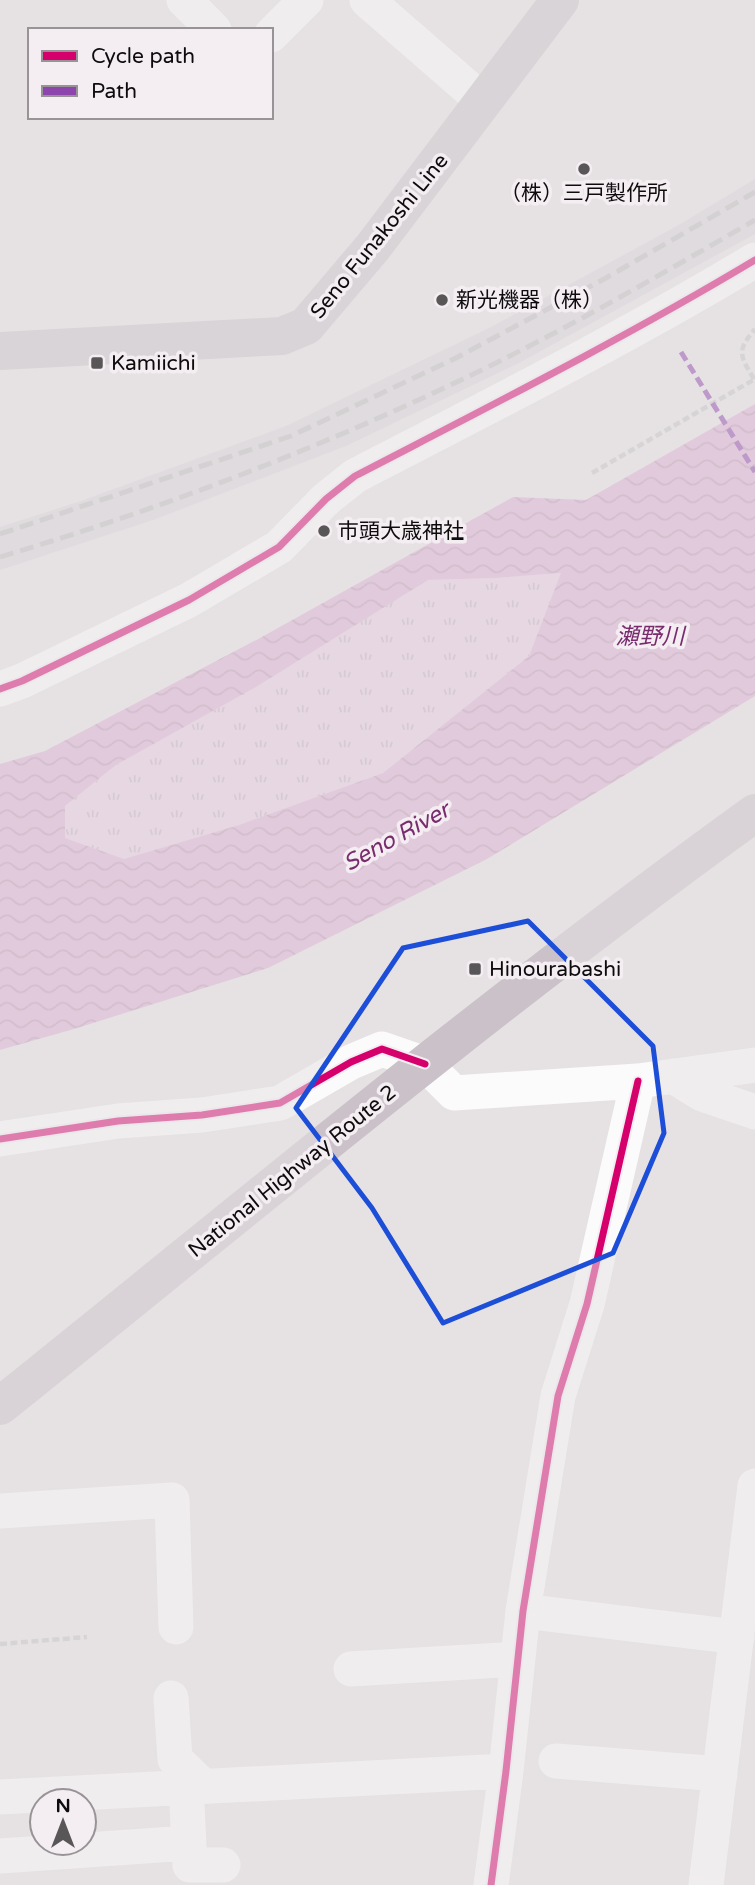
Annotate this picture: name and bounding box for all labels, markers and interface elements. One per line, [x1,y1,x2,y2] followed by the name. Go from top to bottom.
[28,28,273,119] legend
[91,44,195,69] text: Cycle path
[91,79,137,104] text: Path
[305,149,454,324] street label: Seno Funakoshi Line
[576,161,592,177] marker: （株）三戸製作所
[500,181,668,206] place label: （株）三戸製作所
[456,288,603,313] place label: 新光機器（株）
[434,292,450,308] marker: 新光機器（株）
[111,351,196,376] place label: Kamiichi
[89,355,105,371] marker: Kamiichi
[338,519,464,544] place label: 市頭大歳神社
[316,523,332,539] marker: 市頭大歳神社
[616,623,688,651] water label: 瀬野川
[338,795,457,878] water label: Seno River
[489,957,621,982] place label: Hinourabashi
[467,961,483,977] marker: Hinourabashi
[183,1080,401,1263] street label: National Highway Route 2
[28,1787,98,1857] north arrow
[55,1795,71,1817] text: N

